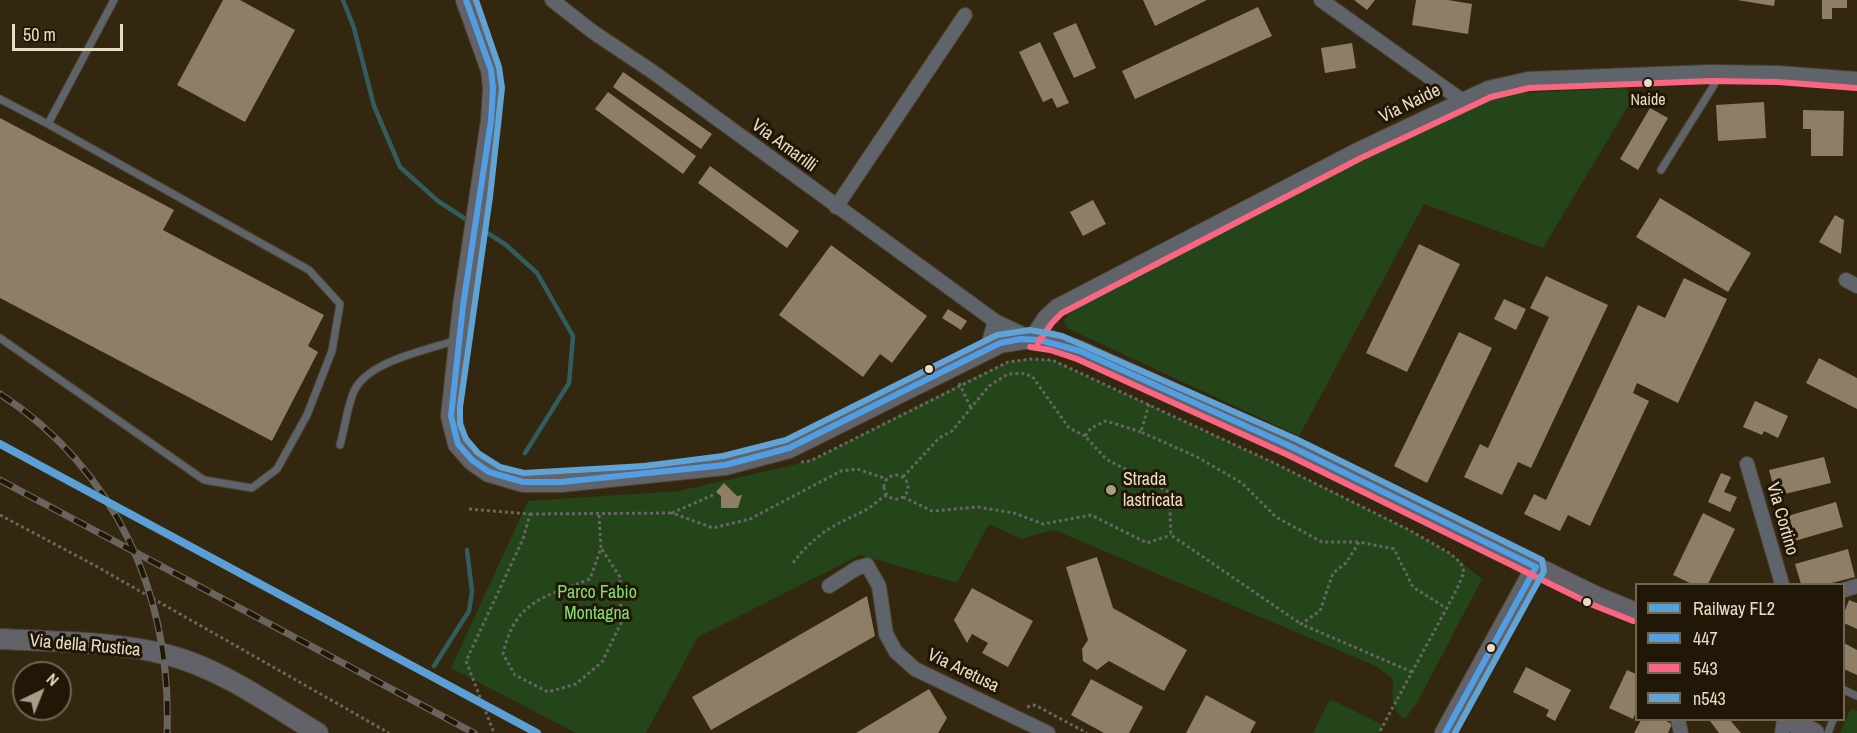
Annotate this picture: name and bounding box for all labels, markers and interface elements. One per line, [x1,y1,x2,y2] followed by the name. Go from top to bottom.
[15,12,126,50] scale bar
[23,22,56,47] text: 50 m
[1642,77,1654,89] marker: Naide
[1376,80,1444,128] street label: Via Naide
[1630,91,1666,111] place label: Naide
[747,115,821,177] street label: Via Amarilli
[923,363,935,375] unlabelled marker
[1123,469,1183,512] place label: Strada lastricata
[1761,480,1803,558] street label: Via Cortino
[1104,483,1118,497] marker: Strada lastricata
[557,582,637,624] park label: Parco Fabio Montagna
[1635,583,1845,721] legend
[1581,596,1593,608] unlabelled marker
[1693,596,1775,621] text: Railway FL2
[1693,626,1718,651] text: 447
[29,630,141,662] street label: Via della Rustica
[1485,642,1497,654] unlabelled marker
[924,644,1002,698] street label: Via Aretusa
[1693,656,1718,681] text: 543
[12,661,72,721] north arrow
[42,668,64,691] text: N
[1693,686,1726,711] text: n543

